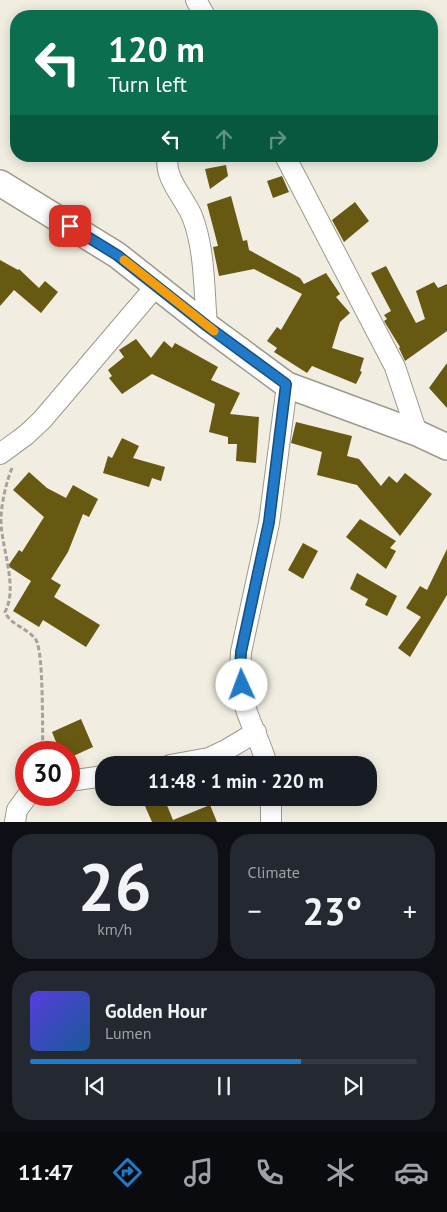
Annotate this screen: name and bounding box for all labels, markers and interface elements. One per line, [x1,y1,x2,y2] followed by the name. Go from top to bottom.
[108,26,205,72] text: 120 m
[25,30,90,95] icon: left
[108,70,187,98] text: Turn left
[157,125,185,153] icon: left
[210,125,238,153] icon: ahead
[263,125,291,153] icon: right
[49,205,91,247] pin
[56,212,84,240] icon: arrive
[215,658,267,710] position arrow
[15,741,80,806] speed limit sign: 30
[148,769,324,793] text: 11:48 · 1 min · 220 m
[78,844,152,928] text: 26
[248,862,300,882] text: Climate
[302,886,362,935] text: 23°
[248,892,262,929] text: −
[403,892,417,929] text: +
[97,919,132,939] text: km/h
[105,999,207,1023] text: Golden Hour
[105,1023,151,1043] text: Lumen
[81,1072,109,1100] icon: previous
[210,1072,238,1100] icon: pause
[339,1072,367,1100] icon: next
[110,1155,145,1190] icon: directions
[181,1155,216,1190] icon: music
[252,1155,287,1190] icon: phone
[323,1155,358,1190] icon: climate
[394,1155,429,1190] icon: car
[18,1158,74,1186] text: 11:47

